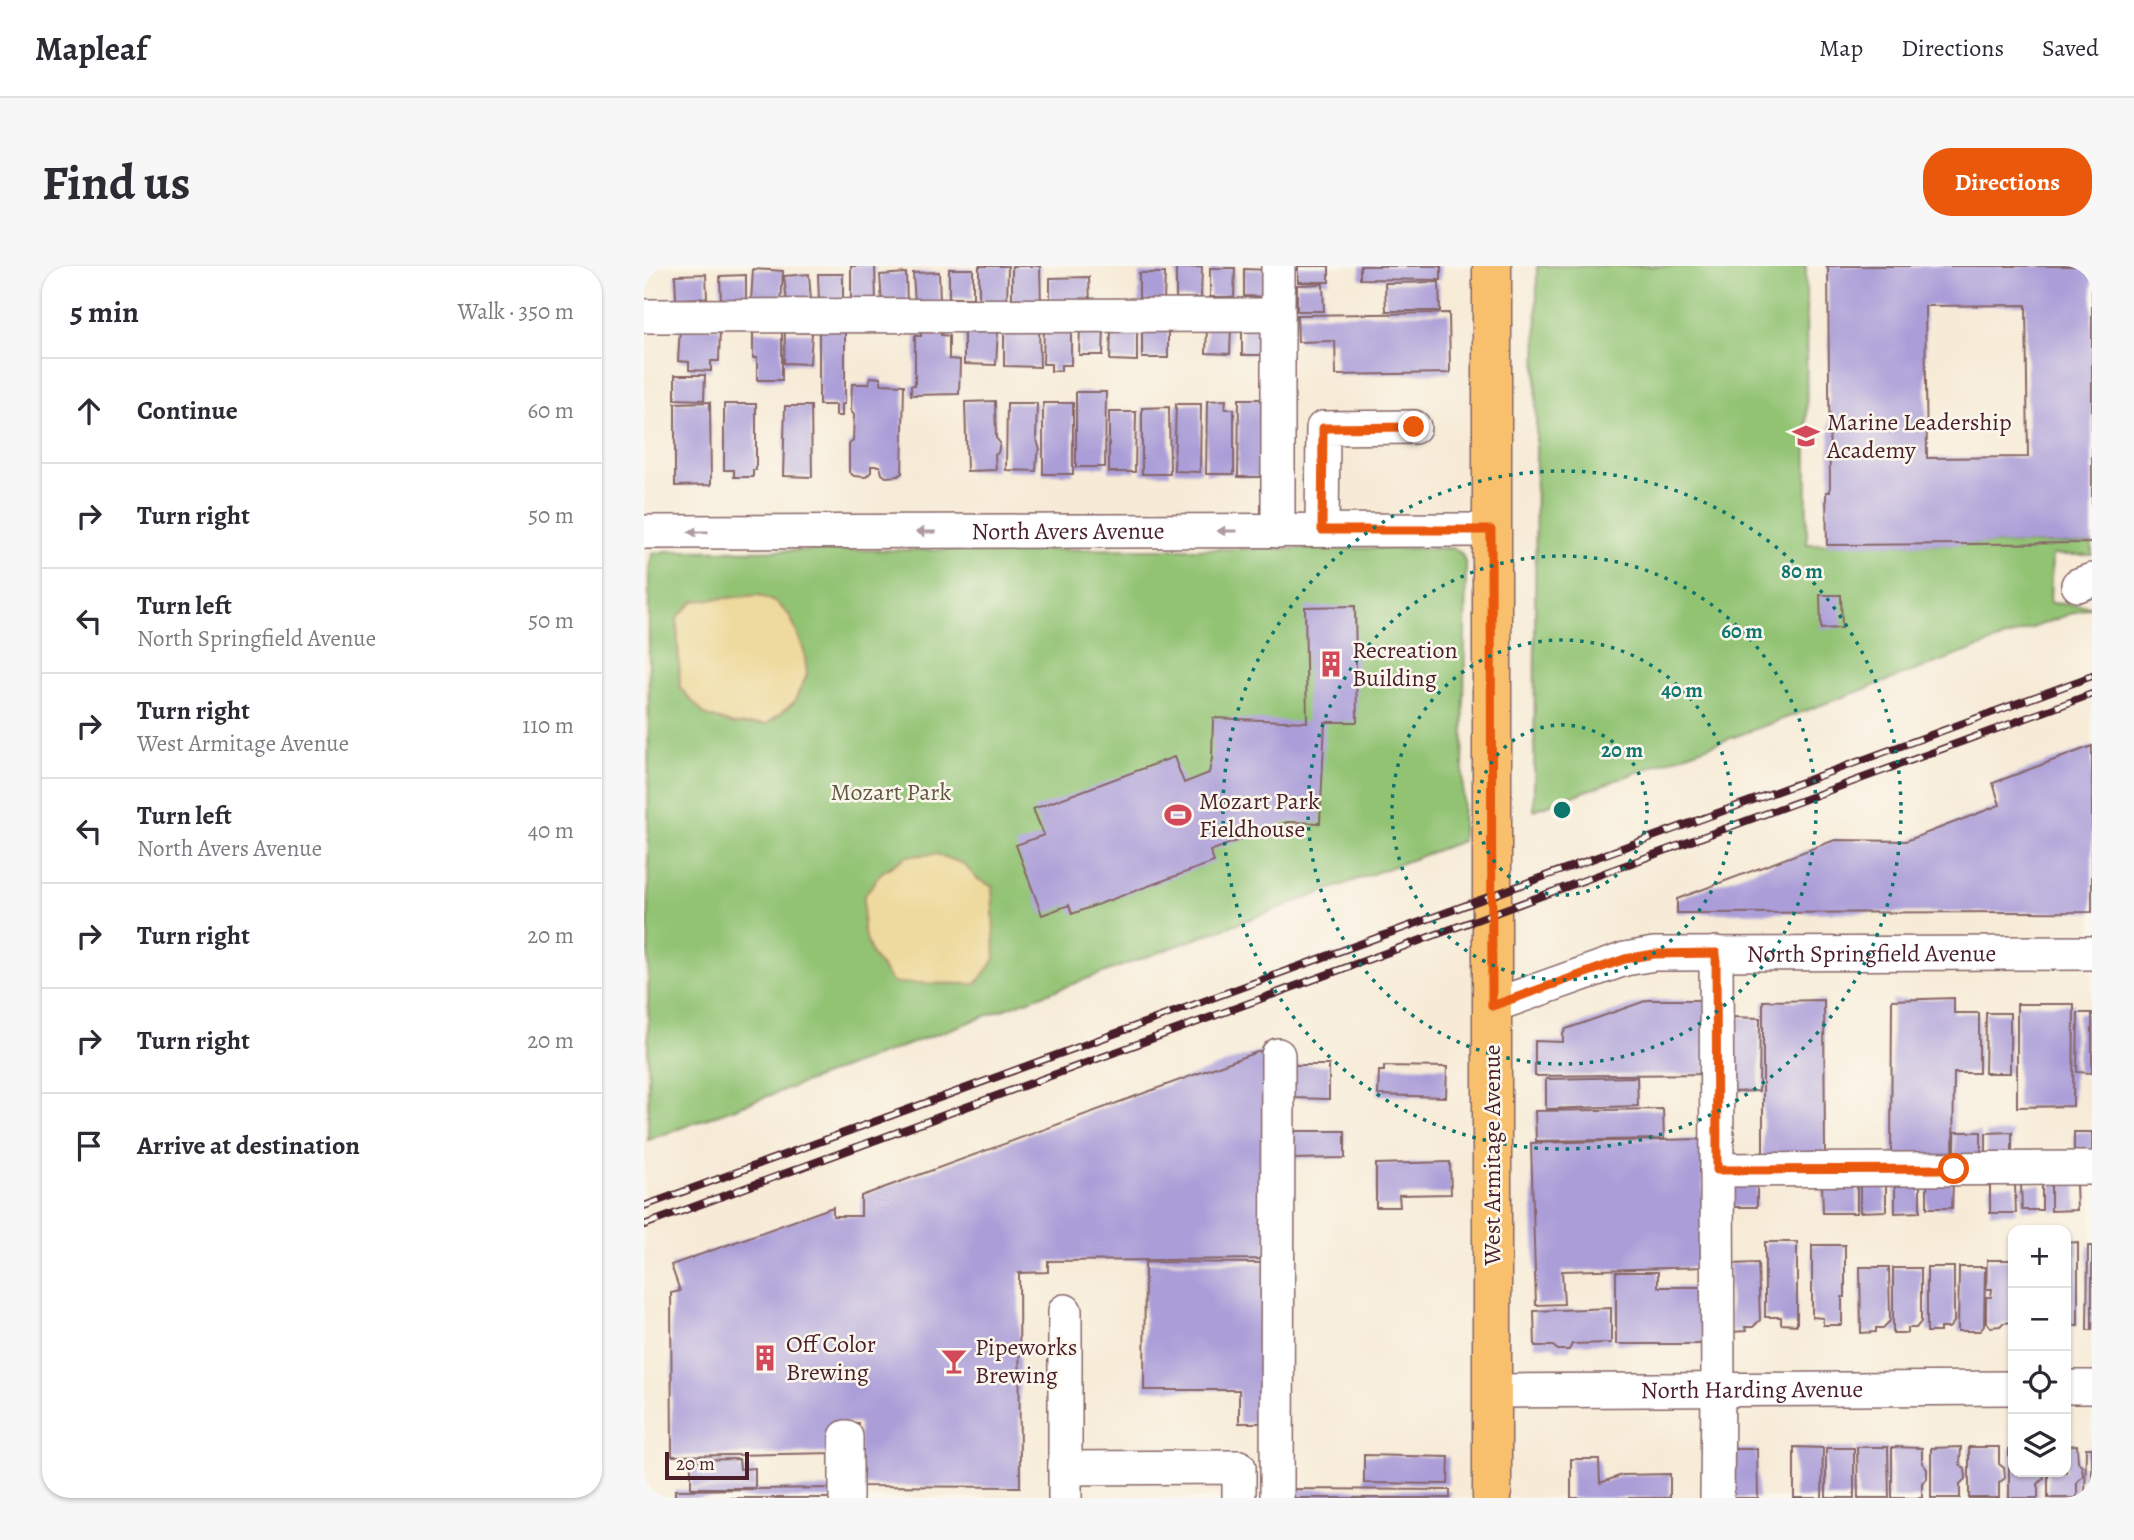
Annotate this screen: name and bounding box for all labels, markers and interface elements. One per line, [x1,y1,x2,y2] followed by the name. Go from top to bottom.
[35,26,147,71] text: Mapleaf
[1819,32,1863,64] text: Map
[1901,32,2004,64] text: Directions
[2042,32,2099,64] text: Saved
[1923,148,2092,216] button: Directions
[42,149,190,216] text: Find us
[70,292,139,332] text: 5 min
[458,296,574,327] text: Walk · 350 m
[70,392,108,430] icon: ahead
[137,393,238,428] text: Continue
[527,395,574,426] text: 60 m
[1826,406,2012,466] place label: Marine Leadership Academy
[1398,411,1429,442] route end
[1791,421,1821,451] school or university icon: Marine Leadership Academy
[70,497,108,535] icon: right
[137,498,250,533] text: Turn right
[528,500,574,531] text: 50 m
[971,515,1165,547] street label: North Avers Avenue
[1215,525,1237,537] one-way arrow
[687,526,709,538] one-way arrow
[914,526,936,537] one-way arrow
[1781,557,1823,585] text: 80 m
[137,588,232,623] text: Turn left
[70,602,108,640] icon: left
[528,605,574,636] text: 50 m
[1721,617,1763,645] text: 60 m
[137,623,376,654] text: North Springfield Avenue
[1352,634,1458,694] place label: Recreation Building
[1316,649,1346,679] building icon: Recreation Building
[1661,676,1703,704] text: 40 m
[137,693,250,728] text: Turn right
[70,707,108,745] icon: right
[522,710,574,741] text: 110 m
[137,728,349,759] text: West Armitage Avenue
[1601,736,1643,764] text: 20 m
[831,776,952,808] park label: Mozart Park
[1199,785,1320,845] place label: Mozart Park Fieldhouse
[137,798,232,833] text: Turn left
[1550,798,1574,822] centre of rings
[1163,800,1193,830] sports icon: Mozart Park Fieldhouse
[70,812,108,850] icon: left
[528,815,574,846] text: 40 m
[137,833,322,864] text: North Avers Avenue
[70,917,108,955] icon: right
[137,918,250,953] text: Turn right
[527,920,574,951] text: 20 m
[1747,937,1996,970] street label: North Springfield Avenue
[70,1022,108,1060] icon: right
[137,1023,250,1058] text: Turn right
[527,1025,574,1056] text: 20 m
[1476,1044,1508,1267] street label: West Armitage Avenue
[70,1127,108,1165] icon: arrive
[137,1128,360,1163] text: Arrive at destination
[1938,1153,1969,1184] route start
[2008,1225,2071,1477] map controls
[2008,1225,2071,1288] button: +
[2008,1288,2071,1351] button: −
[786,1328,876,1388] place label: Off Color Brewing
[975,1331,1077,1391] place label: Pipeworks Brewing
[750,1343,780,1373] building icon: Off Color Brewing
[939,1346,969,1376] bar icon: Pipeworks Brewing
[2008,1351,2071,1414] button: locate
[1641,1373,1863,1406] street label: North Harding Avenue
[2008,1414,2071,1477] button: layers
[665,1449,749,1481] scale bar
[676,1451,715,1477] text: 20 m

